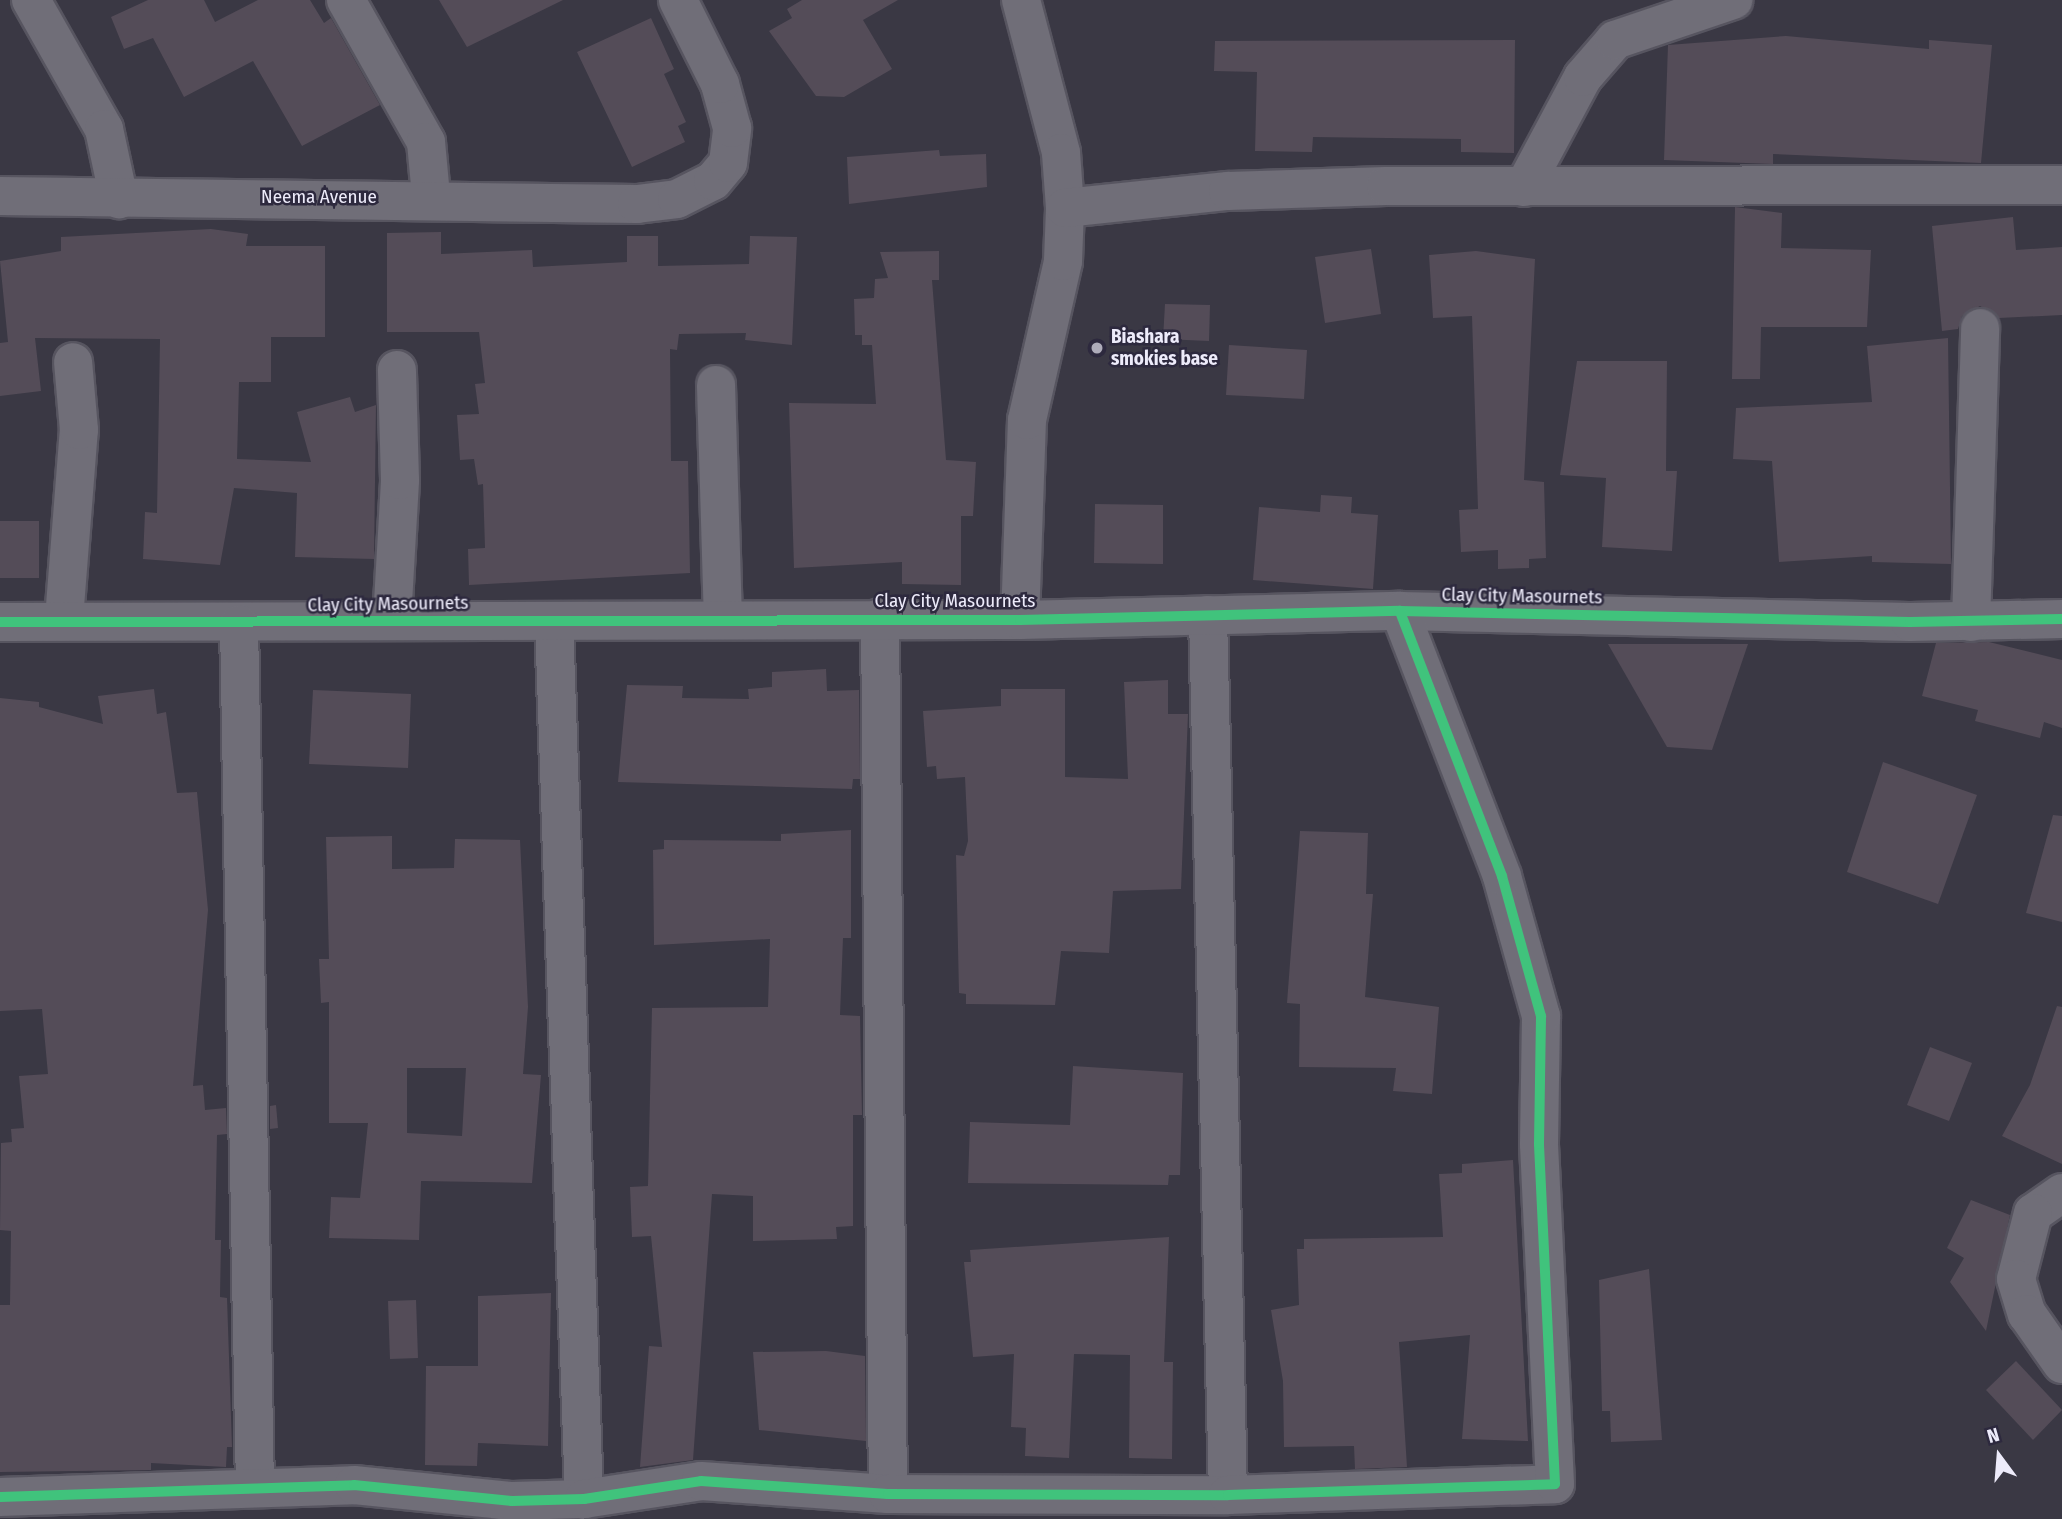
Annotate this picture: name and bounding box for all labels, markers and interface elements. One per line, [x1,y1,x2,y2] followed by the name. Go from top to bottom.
[261,186,377,208] street label: Neema Avenue
[1111,326,1218,370] place label: Biashara smokies base
[1089,340,1105,356] marker: Biashara smokies base
[1441,583,1603,609] street label: Clay City Masournets
[875,590,1035,612] street label: Clay City Masournets
[307,591,469,617] street label: Clay City Masournets
[1964,1421,2034,1491] north arrow
[1984,1423,2002,1448] text: N

